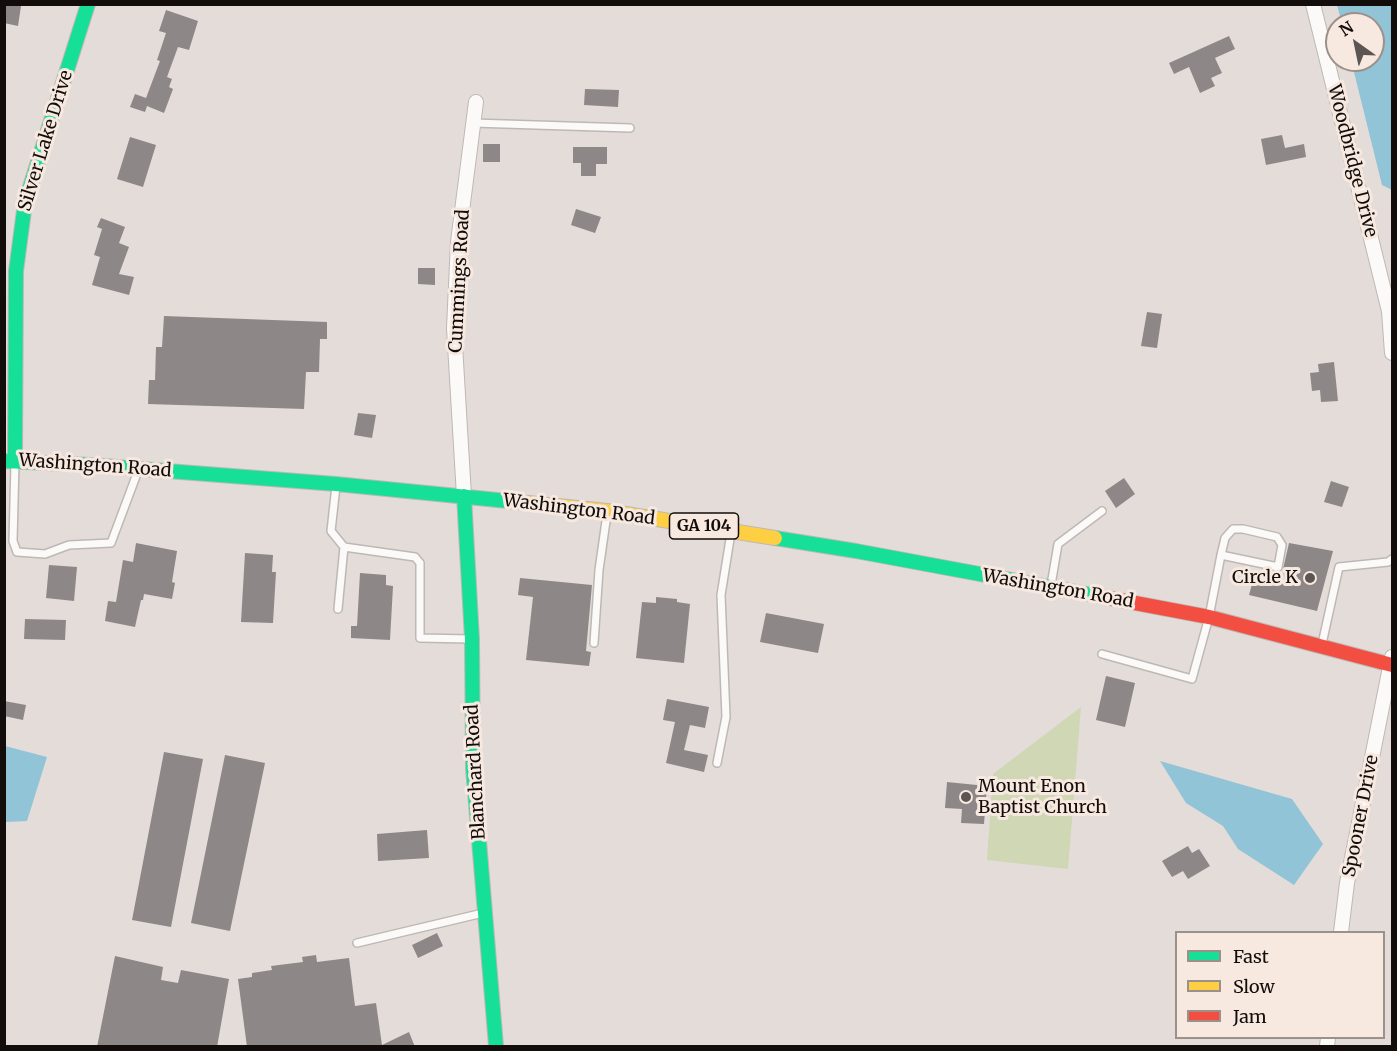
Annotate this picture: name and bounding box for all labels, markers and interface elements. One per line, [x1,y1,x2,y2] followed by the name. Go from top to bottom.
[1325,12,1385,72] north arrow
[1336,17,1357,40] text: N
[14,68,78,214] street label: Silver Lake Drive
[1323,83,1381,239] street label: Woodbridge Drive
[445,209,475,353] street label: Cummings Road
[18,450,172,482] street label: Washington Road
[502,490,656,530] street label: Washington Road
[670,513,738,539] road number: GA 104
[981,565,1135,613] street label: Washington Road
[1232,567,1298,589] place label: Circle K
[1303,571,1317,585] marker: Circle K
[462,704,490,840] street label: Blanchard Road
[1339,753,1383,879] street label: Spooner Drive
[978,776,1107,818] place label: Mount Enon Baptist Church
[959,790,973,804] marker: Mount Enon Baptist Church
[1175,931,1385,1039] legend
[1233,945,1269,968] text: Fast
[1233,975,1275,998] text: Slow
[1233,1005,1267,1028] text: Jam

